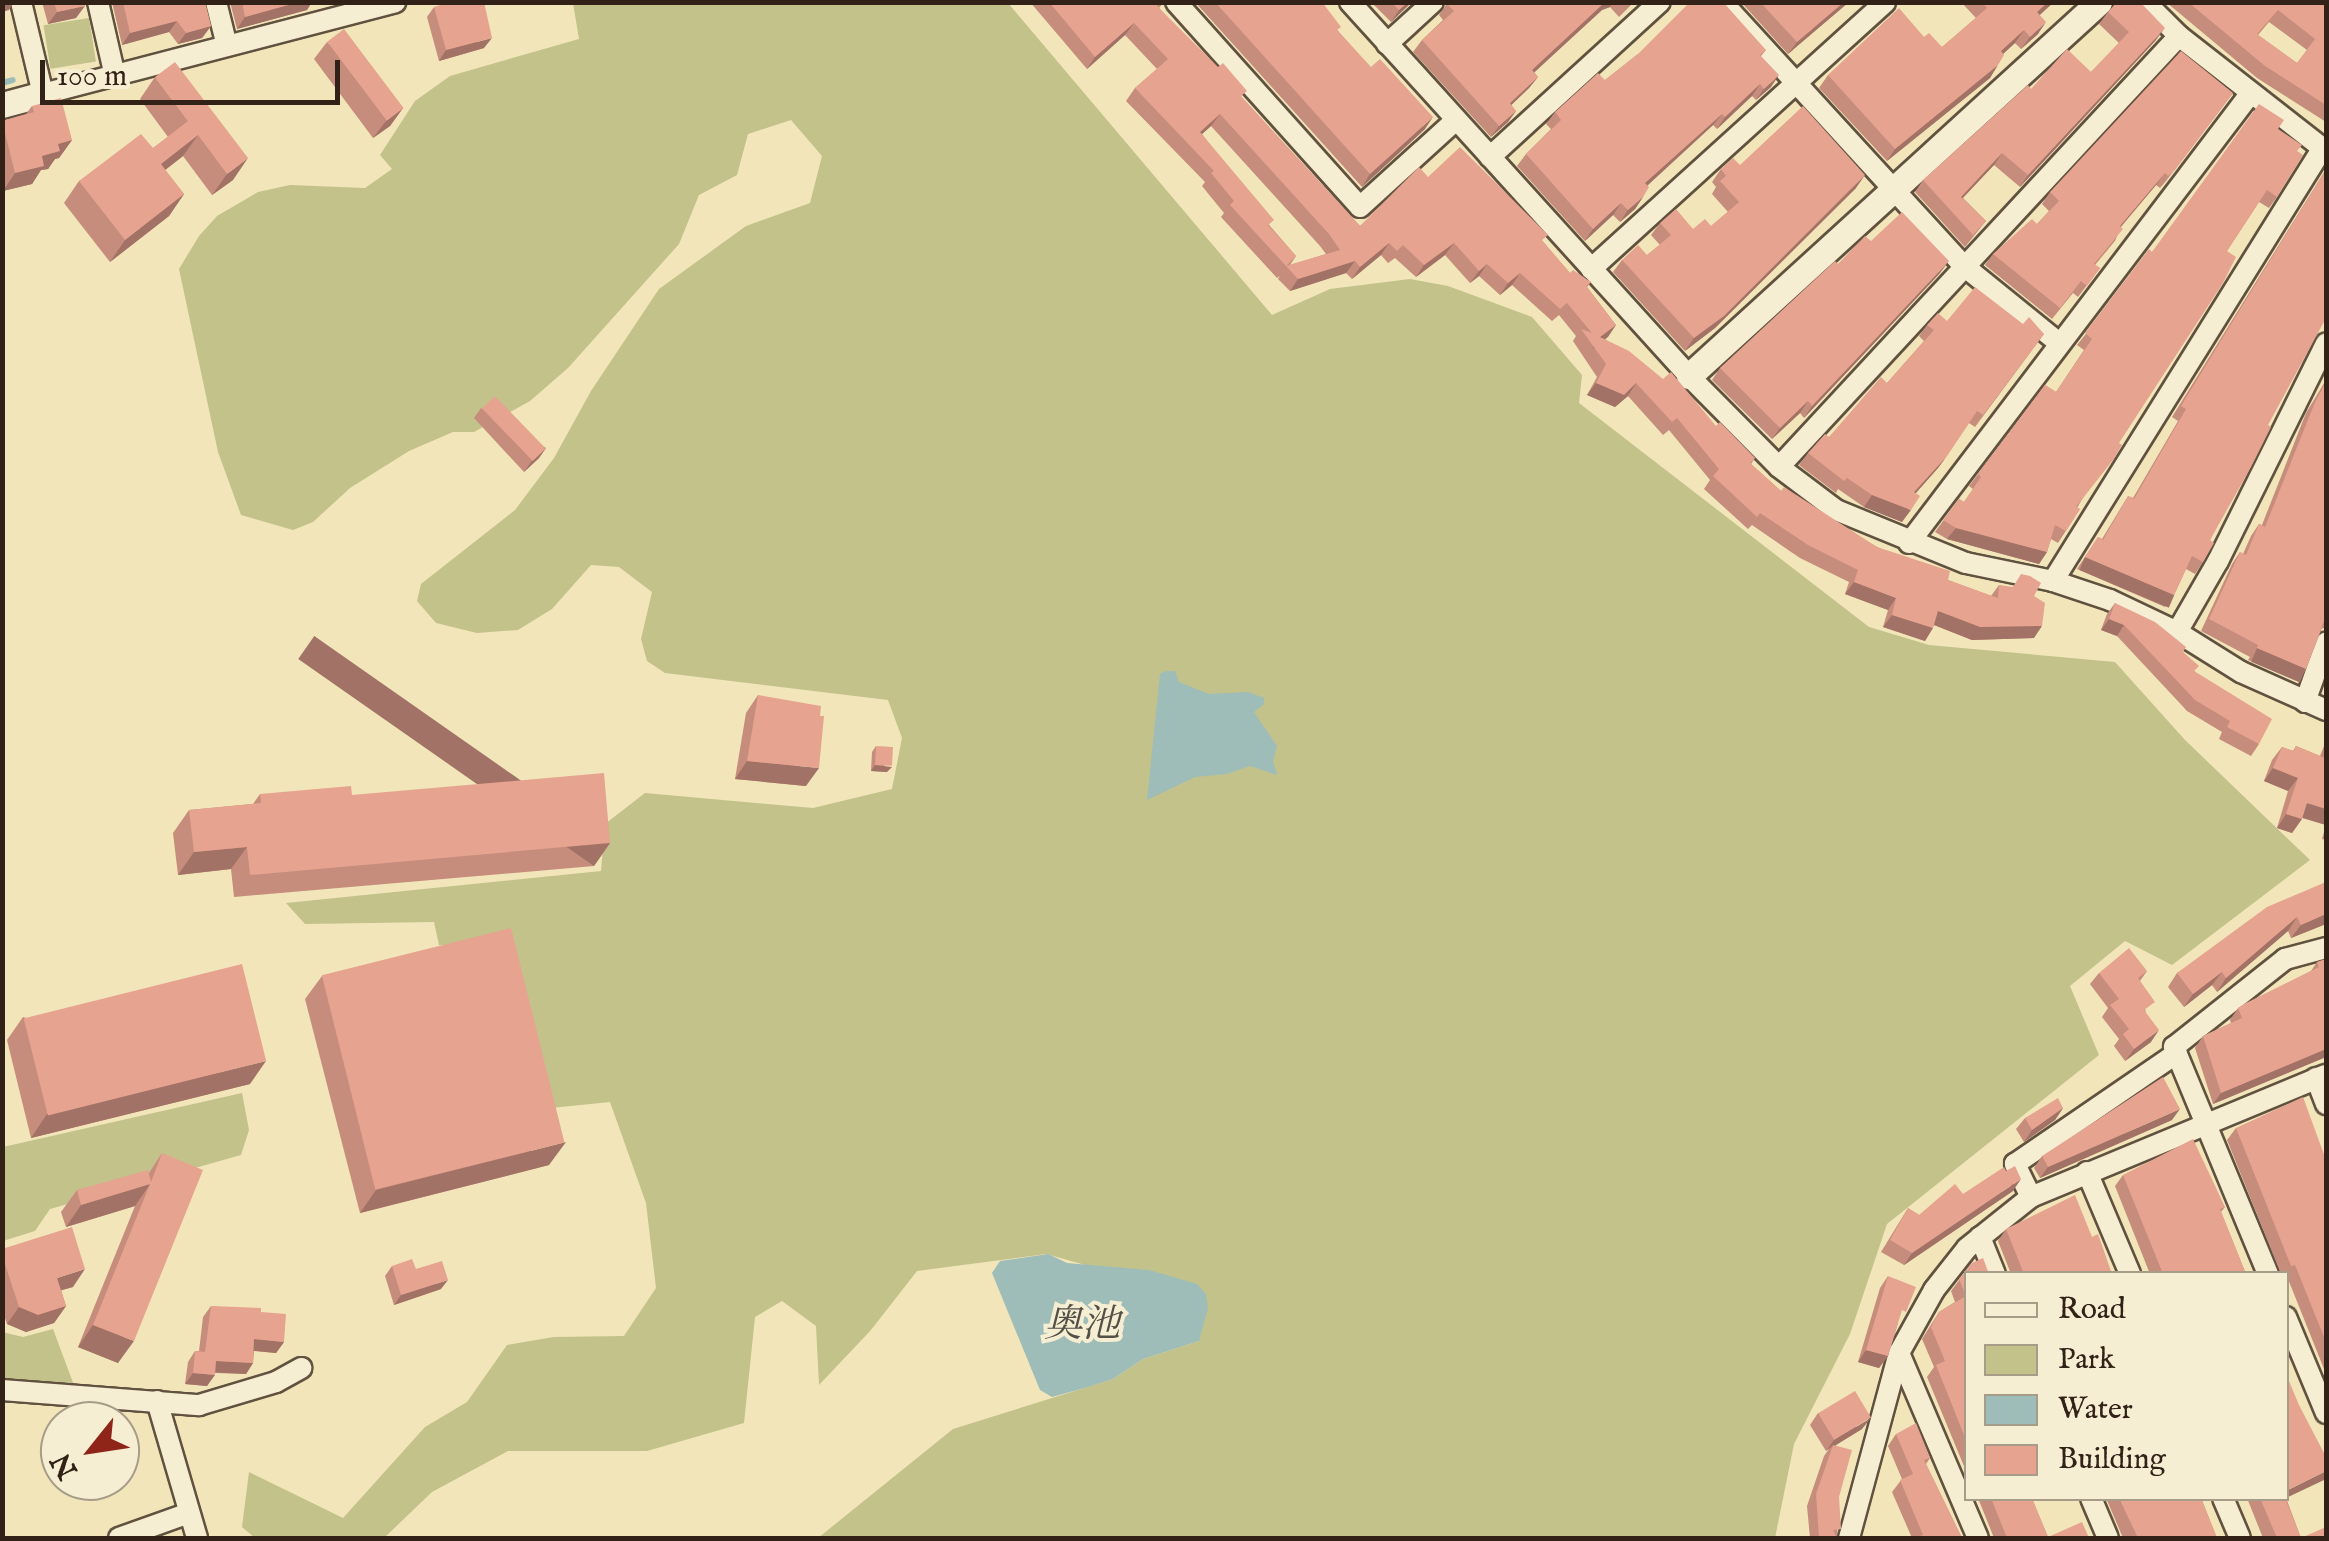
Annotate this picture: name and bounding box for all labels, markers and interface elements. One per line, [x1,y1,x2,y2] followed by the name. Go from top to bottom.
[45,40,345,102] scale bar
[57,58,127,96] text: 100 m
[1964,1271,2289,1501] legend
[2058,1291,2126,1329] text: Road
[1044,1304,1120,1350] water label: 奥池
[2058,1341,2115,1379] text: Park
[2058,1391,2133,1429] text: Water
[40,1401,140,1501] north arrow
[2058,1441,2166,1479] text: Building
[44,1446,87,1485] text: N

